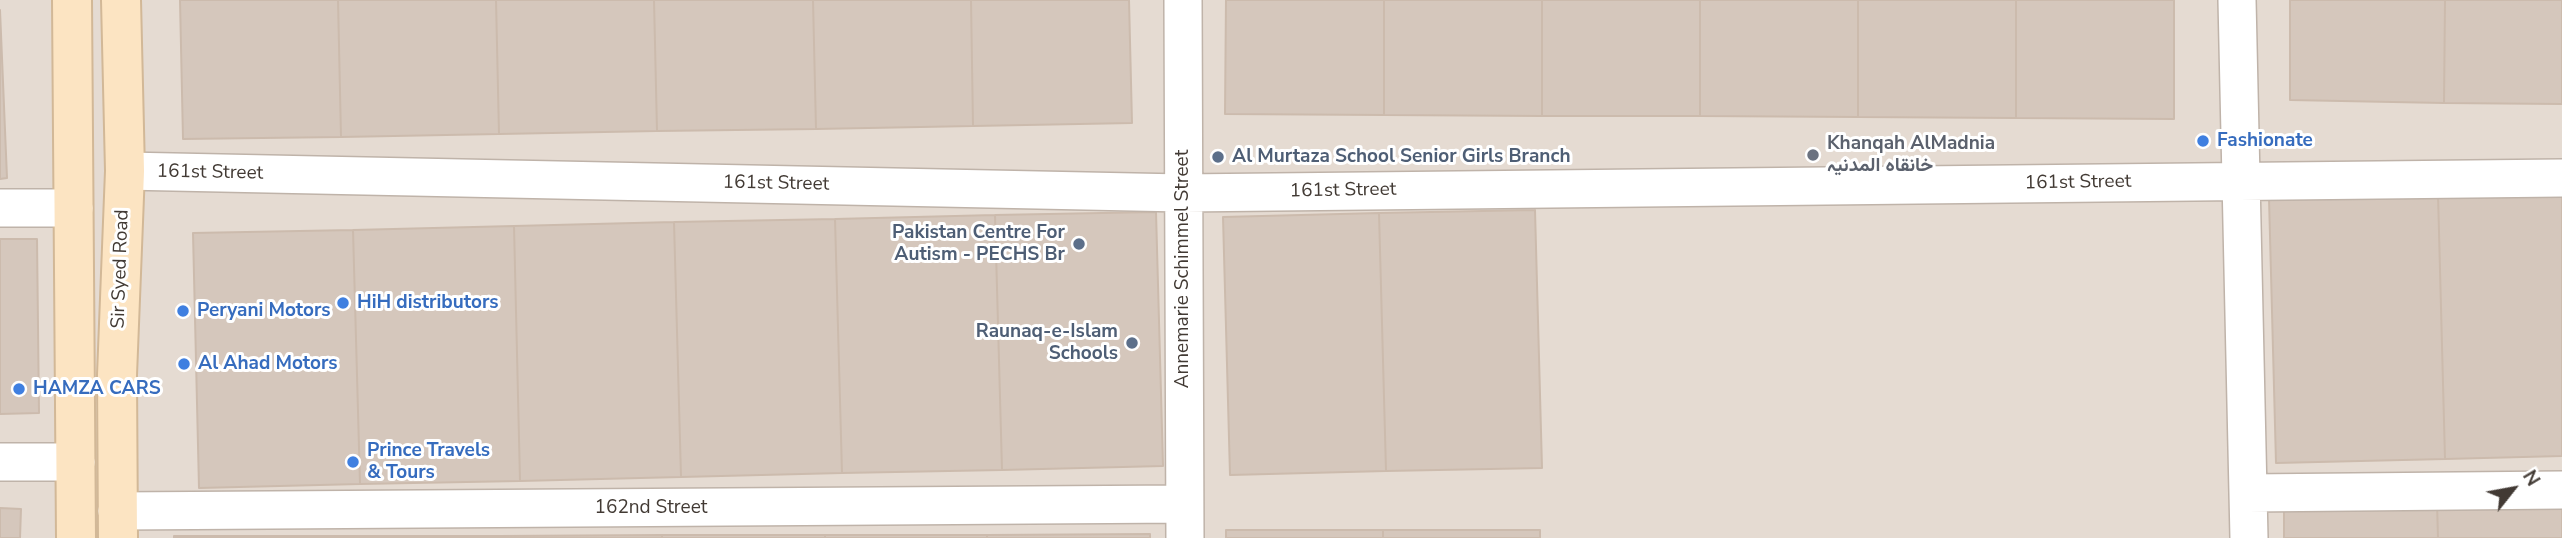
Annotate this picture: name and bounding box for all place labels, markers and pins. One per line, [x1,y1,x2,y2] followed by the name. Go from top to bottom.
[2217,130,2313,152] place label: Fashionate
[1827,133,1995,177] place label: Khanqah AlMadnia خانقاہ المدنیہ
[2195,133,2211,149] marker: Fashionate
[1232,146,1571,168] place label: Al Murtaza School Senior Girls Branch
[1805,147,1821,163] marker: Khanqah AlMadnia خانقاہ المدنیہ
[1210,149,1226,165] marker: Al Murtaza School Senior Girls Branch
[892,222,1065,266] place label: Pakistan Centre For Autism - PECHS Br
[1071,236,1087,252] marker: Pakistan Centre For Autism - PECHS Br
[357,292,499,314] place label: HiH distributors
[335,295,351,311] marker: HiH distributors
[197,300,331,322] place label: Peryani Motors
[175,303,191,319] marker: Peryani Motors
[976,321,1118,365] place label: Raunaq-e-Islam Schools
[1124,335,1140,351] marker: Raunaq-e-Islam Schools
[198,353,338,375] place label: Al Ahad Motors
[176,356,192,372] marker: Al Ahad Motors
[33,378,161,400] place label: HAMZA CARS
[11,381,27,397] marker: HAMZA CARS
[367,440,490,484] place label: Prince Travels & Tours
[345,454,361,470] marker: Prince Travels & Tours

